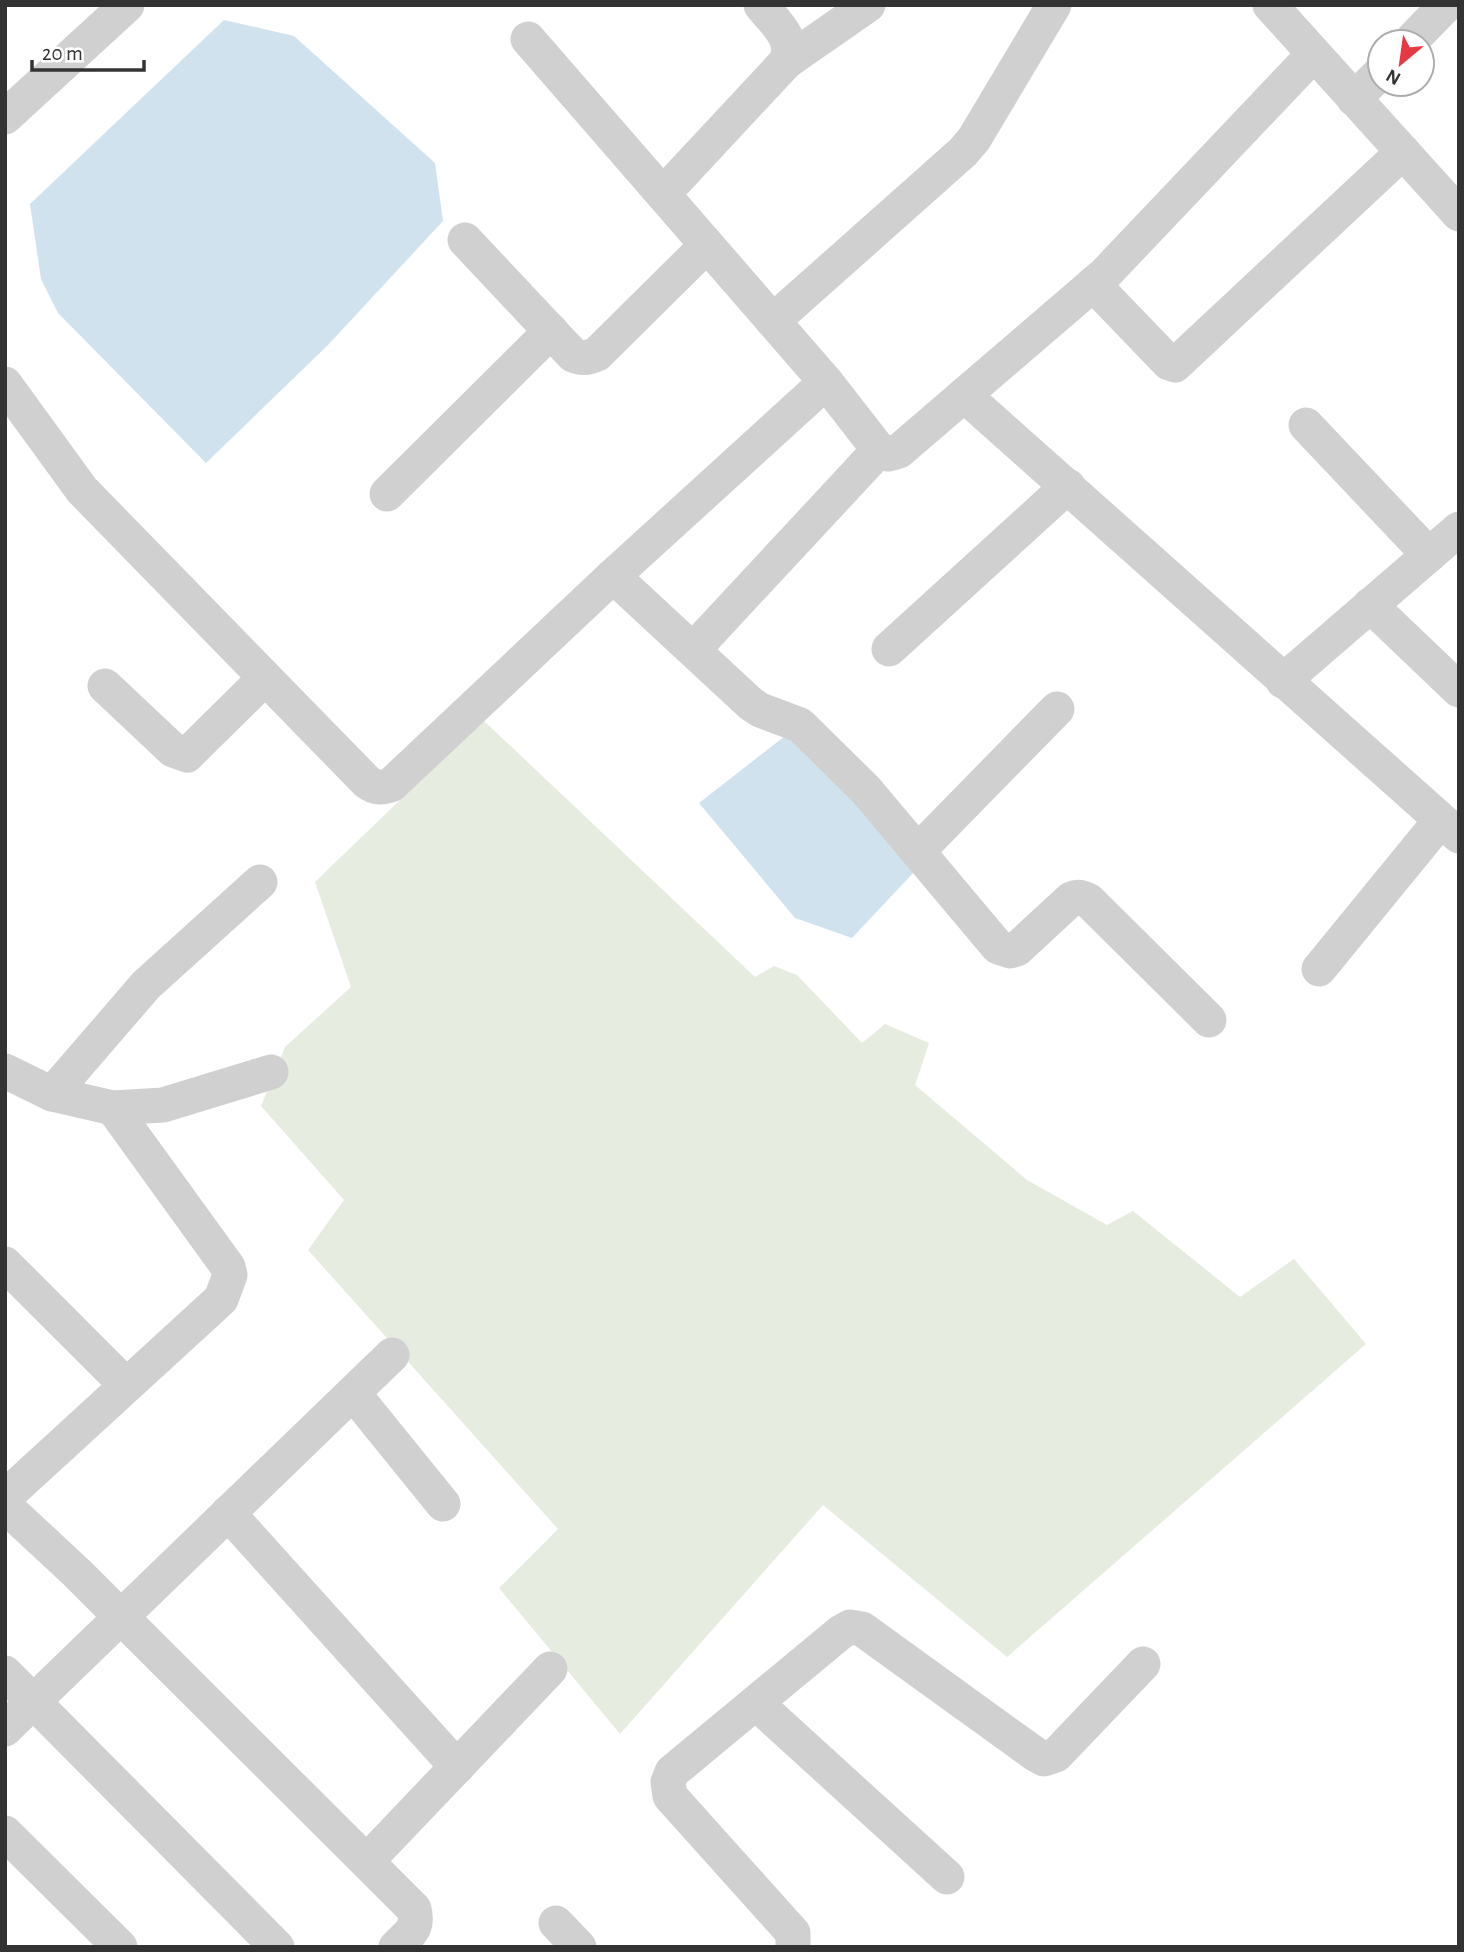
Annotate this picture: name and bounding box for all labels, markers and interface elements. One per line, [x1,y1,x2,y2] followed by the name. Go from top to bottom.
[32,28,144,72] scale bar
[1366,28,1436,98] north arrow
[42,43,83,64] text: 20 m
[1383,65,1404,88] text: N

